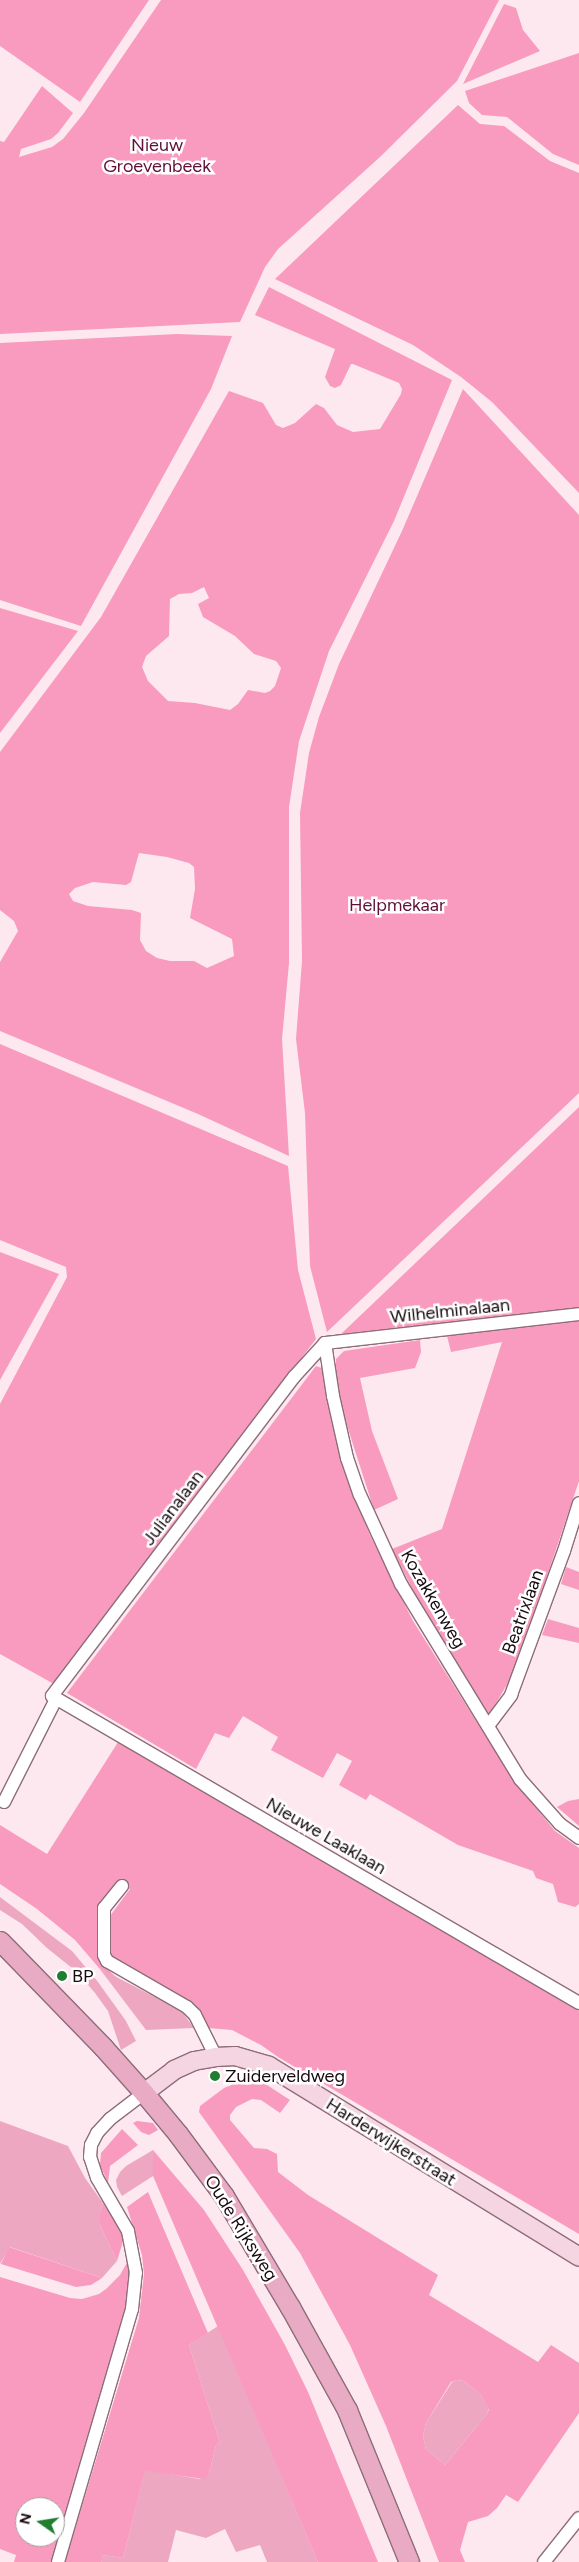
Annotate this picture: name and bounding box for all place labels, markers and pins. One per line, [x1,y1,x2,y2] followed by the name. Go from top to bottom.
[72,1965,93,1987] place label: BP
[56,1970,68,1982] marker: BP
[225,2065,345,2087] place label: Zuiderveldweg
[209,2070,221,2082] marker: Zuiderveldweg

